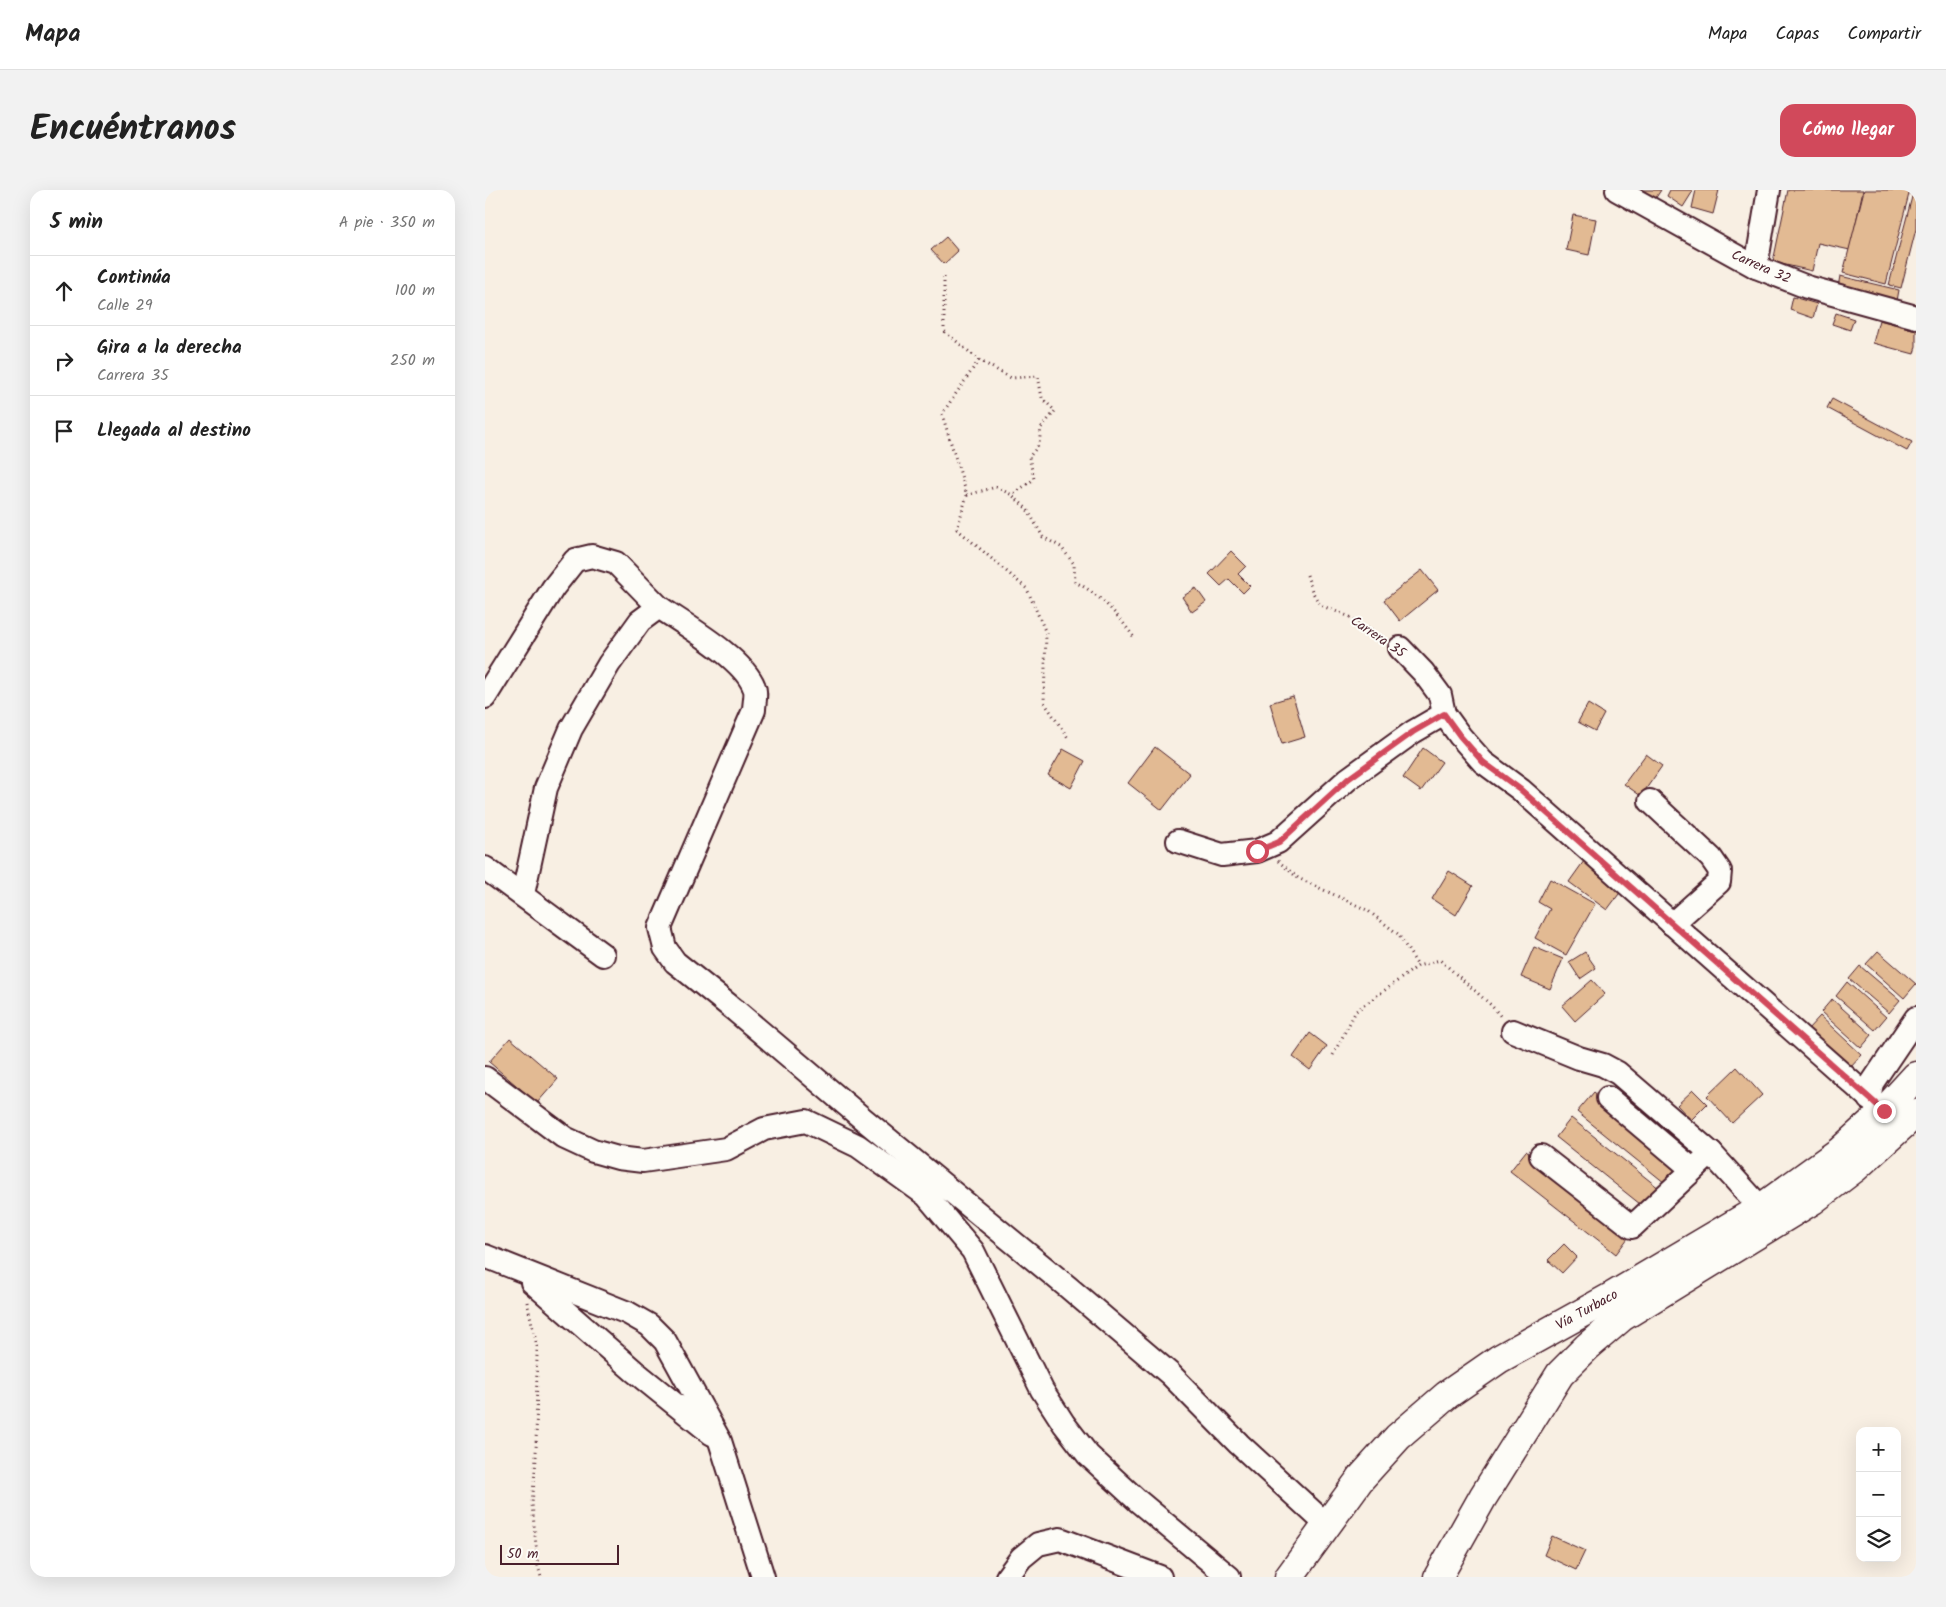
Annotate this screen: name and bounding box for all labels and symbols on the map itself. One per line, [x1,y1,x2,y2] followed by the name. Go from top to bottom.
[1728,244,1794,290] street label: Carrera 32
[1346,610,1411,665] street label: Carrera 35
[1246,840,1269,863] route start
[1873,1100,1896,1123] route end
[1552,1284,1622,1336] street label: Vía Turbaco
[500,1542,619,1565] scale bar

